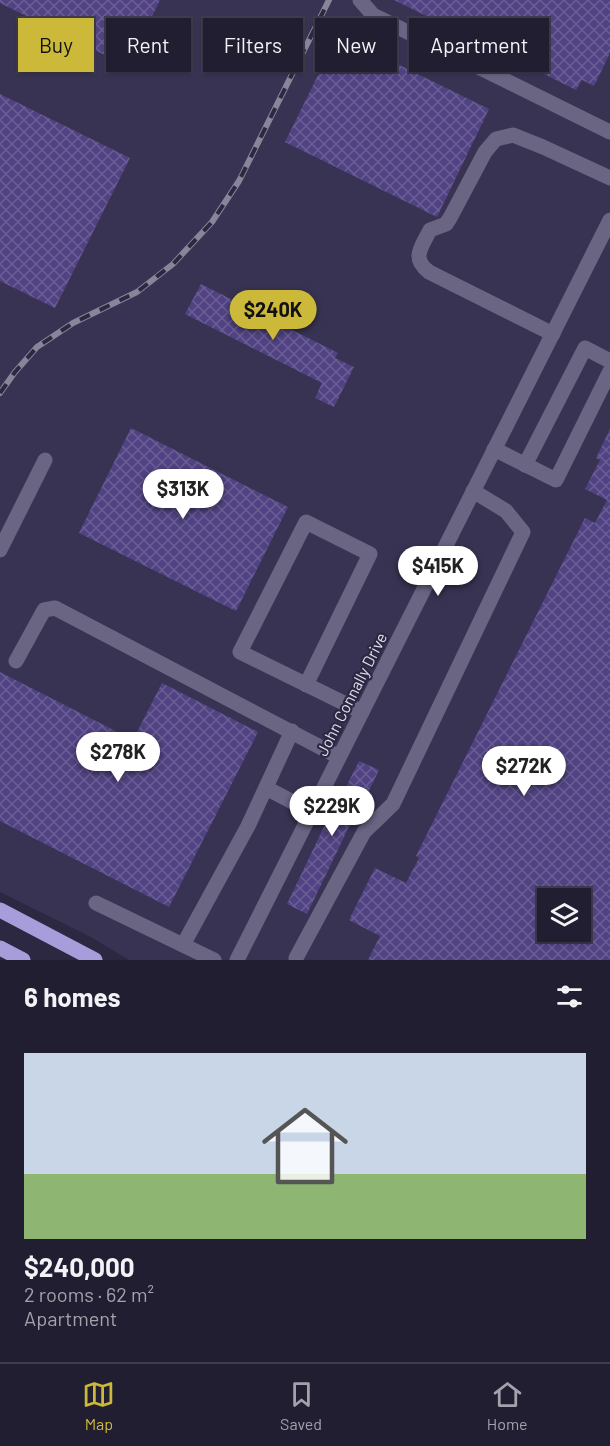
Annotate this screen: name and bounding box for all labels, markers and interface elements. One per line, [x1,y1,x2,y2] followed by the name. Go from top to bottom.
[18,18,94,72] chip: Buy
[106,18,191,72] chip: Rent
[203,18,303,72] chip: Filters
[315,18,397,72] chip: New
[409,18,549,72] chip: Apartment
[231,290,315,341] pin: $240K
[244,297,302,321] text: $240K
[141,469,225,520] pin: $313K
[157,476,209,500] text: $313K
[396,546,480,597] pin: $415K
[412,553,464,577] text: $415K
[312,629,390,759] street label: John Connally Drive
[76,732,160,783] pin: $278K
[90,739,146,763] text: $278K
[482,746,566,797] pin: $272K
[496,753,552,777] text: $272K
[290,786,374,837] pin: $229K
[304,793,360,817] text: $229K
[537,888,591,942] map controls
[537,888,591,942] button: layers
[553,980,586,1013] icon: filters
[24,981,121,1012] text: 6 homes
[251,1092,359,1200] icon: home
[24,1251,135,1282] text: $240,000
[24,1282,154,1306] text: 2 rooms · 62 m²
[24,1306,117,1330] text: Apartment
[82,1378,115,1433] tab: Map
[280,1378,322,1433] tab: Saved
[487,1378,528,1433] tab: Home

